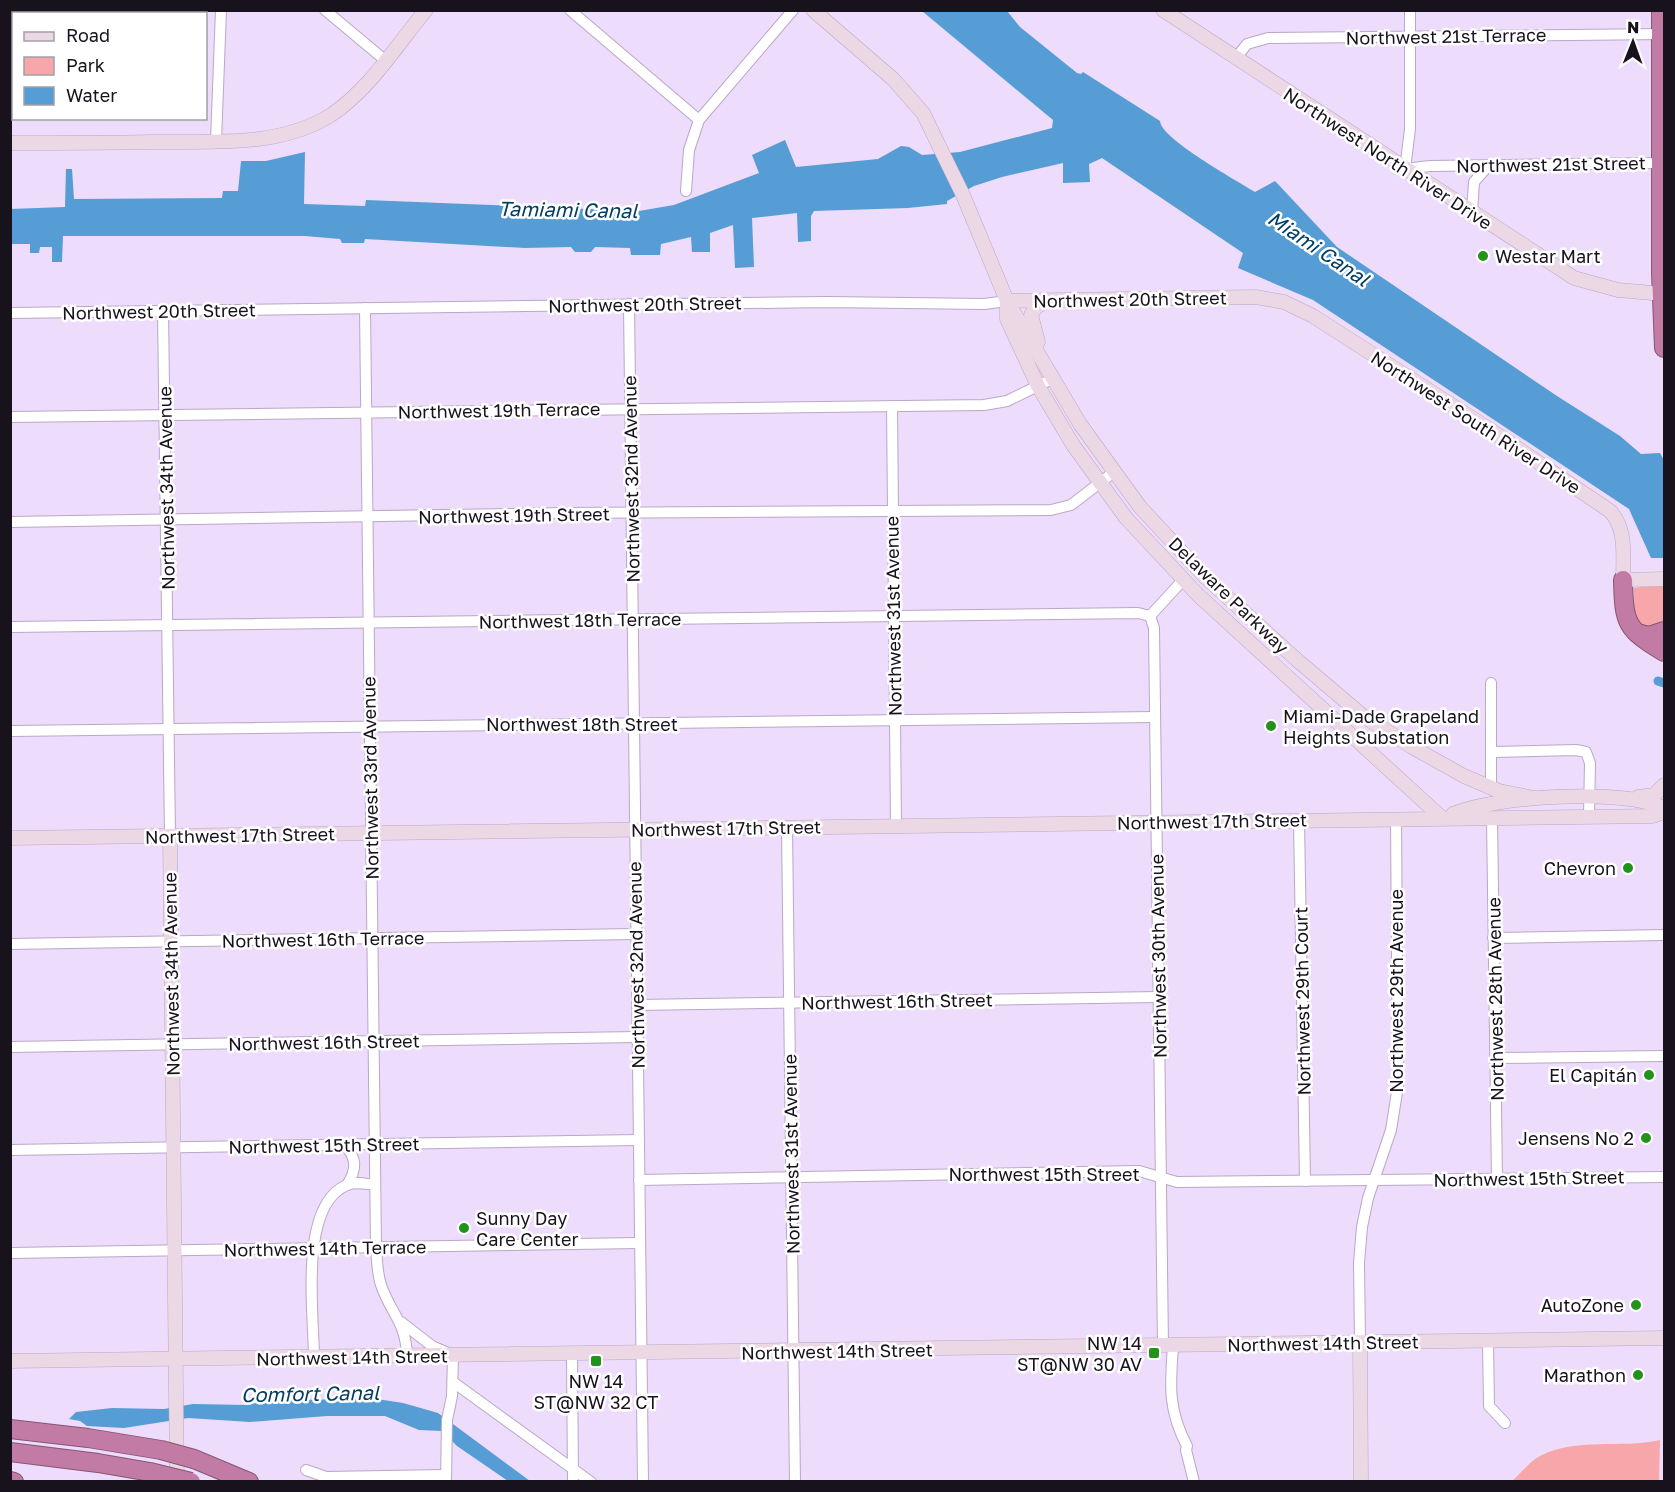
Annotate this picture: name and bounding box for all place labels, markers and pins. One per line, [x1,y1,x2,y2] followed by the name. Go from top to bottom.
[1495,245,1601,267] place label: Westar Mart
[1476,249,1490,263] marker: Westar Mart
[1283,705,1479,748] place label: Miami-Dade Grapeland Heights Substation
[1264,719,1278,733] marker: Miami-Dade Grapeland Heights Substation
[1544,857,1616,879] place label: Chevron
[1621,861,1635,875] marker: Chevron
[1549,1064,1637,1086] place label: El Capitán
[1642,1068,1656,1082] marker: El Capitán
[1518,1127,1634,1149] place label: Jensens No 2
[1639,1131,1653,1145] marker: Jensens No 2
[476,1207,578,1250] place label: Sunny Day Care Center
[457,1221,471,1235] marker: Sunny Day Care Center
[1541,1294,1624,1316] place label: AutoZone
[1629,1298,1643,1312] marker: AutoZone
[1017,1332,1142,1375] place label: NW 14 ST@NW 30 AV
[1147,1346,1161,1360] marker: NW 14 ST@NW 30 AV
[589,1354,603,1368] marker: NW 14 ST@NW 32 CT
[1543,1364,1626,1386] place label: Marathon
[1631,1368,1645,1382] marker: Marathon
[534,1370,658,1413] place label: NW 14 ST@NW 32 CT

